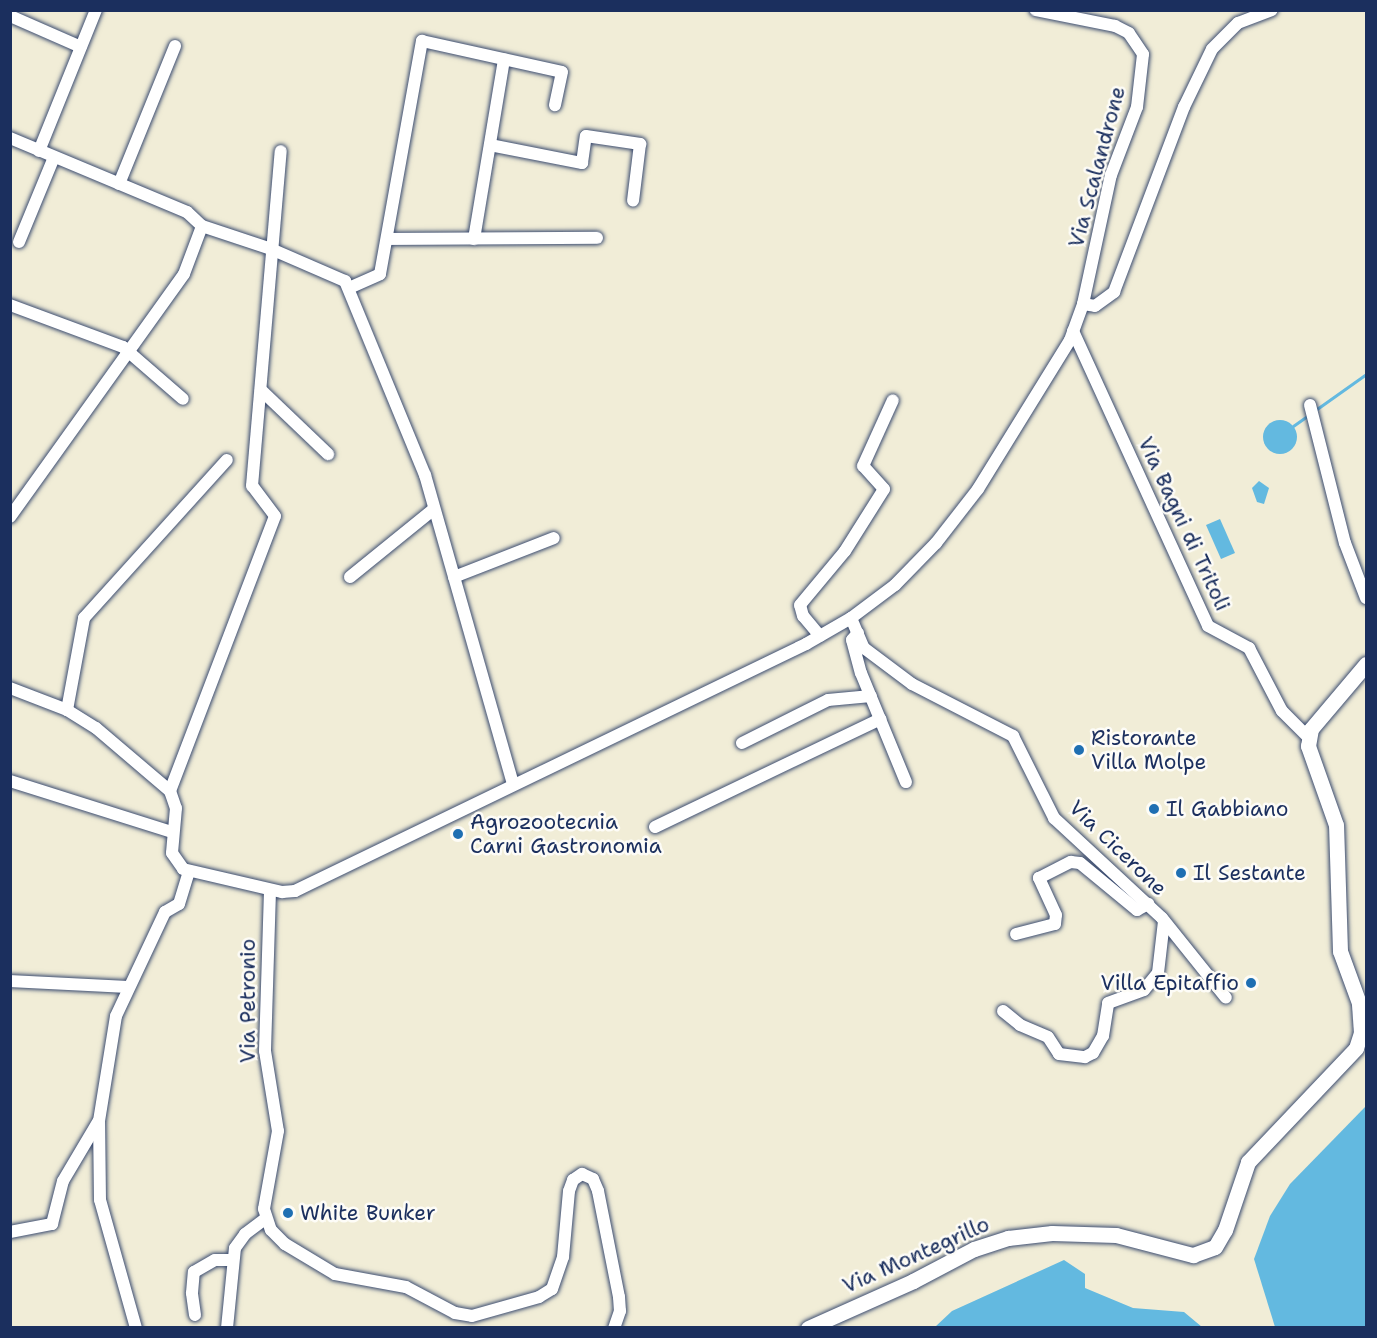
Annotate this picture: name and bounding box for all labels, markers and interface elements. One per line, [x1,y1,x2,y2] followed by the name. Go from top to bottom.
[1063,84,1131,250] street label: Via Scalandrone
[1133,433,1235,615] street label: Via Bagni di Tritoli
[1091,725,1206,775] place label: Ristorante Villa Molpe
[1072,743,1086,757] marker: Ristorante Villa Molpe
[1064,795,1172,901] street label: Via Cicerone
[1166,796,1289,822] place label: Il Gabbiano
[1147,802,1161,816] marker: Il Gabbiano
[470,809,662,859] place label: Agrozootecnia Carni Gastronomia
[451,827,465,841] marker: Agrozootecnia Carni Gastronomia
[1193,860,1306,886] place label: Il Sestante
[1174,866,1188,880] marker: Il Sestante
[235,939,261,1063] street label: Via Petronio
[1100,970,1239,996] place label: Villa Epitaffio
[1244,976,1258,990] marker: Villa Epitaffio
[300,1200,436,1226] place label: White Bunker
[281,1206,295,1220] marker: White Bunker
[839,1211,993,1299] street label: Via Montegrillo

